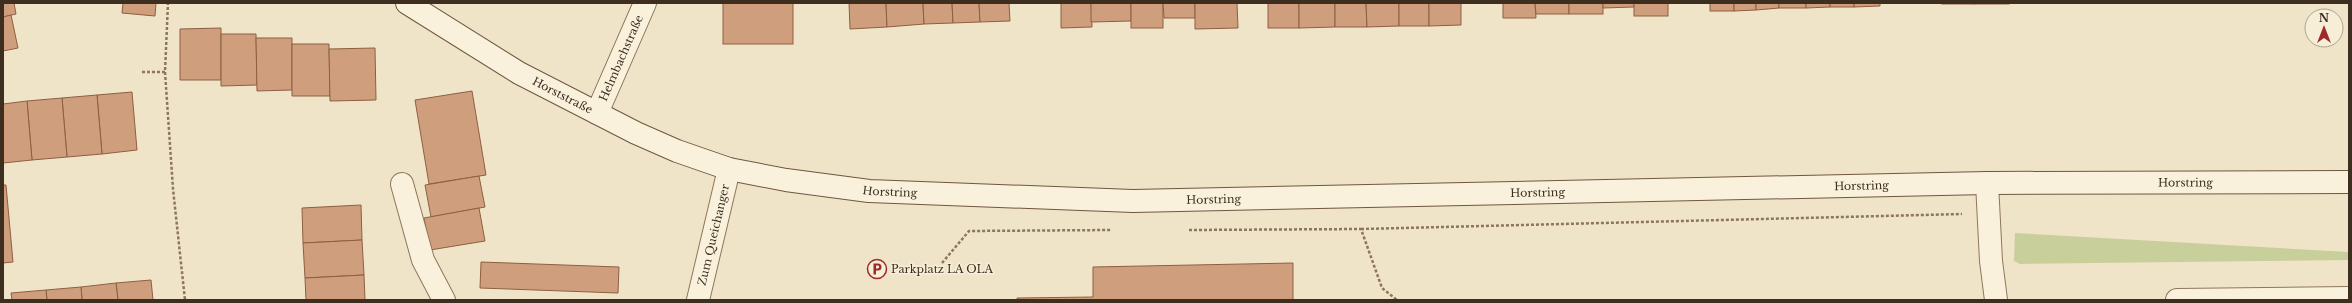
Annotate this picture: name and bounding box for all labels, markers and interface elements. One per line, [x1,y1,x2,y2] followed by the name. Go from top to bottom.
[2304,8,2344,48] north arrow
[2319,11,2330,25] text: N
[596,13,646,103] street label: Helmbachstraße
[530,74,595,117] street label: Horststraße
[2158,175,2213,190] street label: Horstring
[1834,178,1889,193] street label: Horstring
[695,182,732,287] street label: Zum Queichanger
[862,183,918,200] street label: Horstring
[1510,185,1565,200] street label: Horstring
[1186,192,1242,207] street label: Horstring
[866,258,888,280] parking icon: Parkplatz LA OLA
[891,262,994,276] place label: Parkplatz LA OLA

